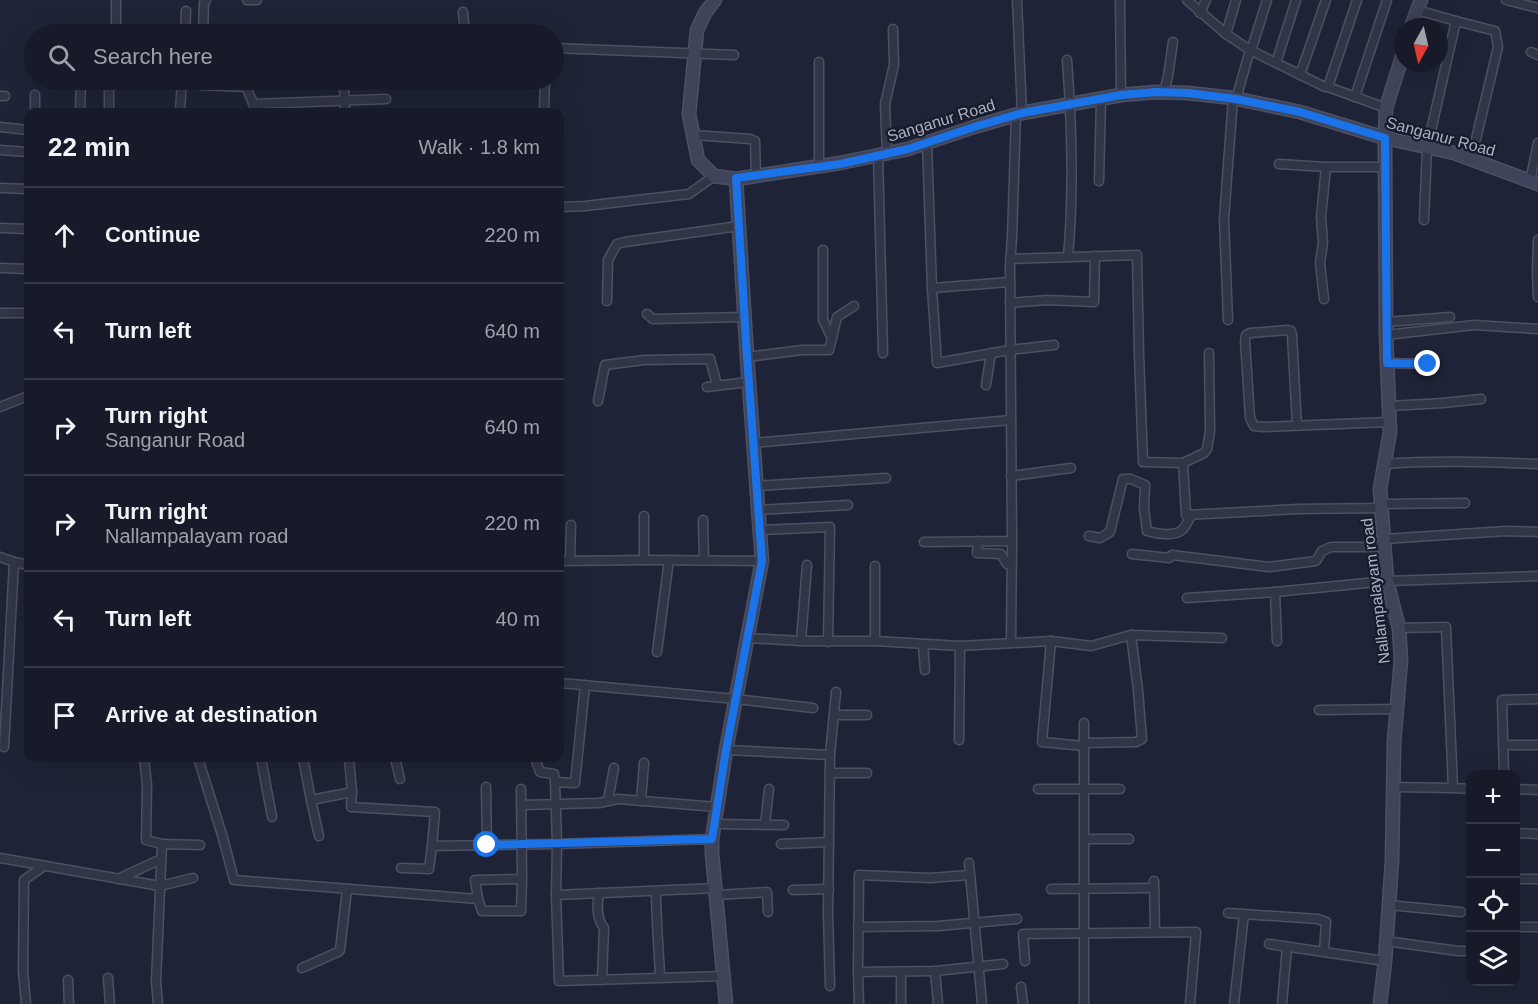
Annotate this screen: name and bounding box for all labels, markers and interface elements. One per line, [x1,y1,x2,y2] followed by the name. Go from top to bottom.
[1394,18,1448,72] north arrow
[24,24,564,90] search box
[45,41,78,74] icon: search
[93,44,213,69] text: Search here
[885,96,997,145] street label: Sanganur Road
[1385,114,1497,159] street label: Sanganur Road
[48,132,130,162] text: 22 min
[419,136,540,158] text: Walk · 1.8 km
[48,219,81,252] icon: ahead
[105,222,200,247] text: Continue
[484,224,540,246] text: 220 m
[48,315,81,348] icon: left
[105,318,191,343] text: Turn left
[484,320,540,342] text: 640 m
[1414,350,1440,376] route end
[105,403,207,428] text: Turn right
[48,411,81,444] icon: right
[484,416,540,438] text: 640 m
[105,429,245,451] text: Sanganur Road
[105,499,207,524] text: Turn right
[48,507,81,540] icon: right
[484,512,540,534] text: 220 m
[1358,517,1393,665] street label: Nallampalayam road
[105,525,288,547] text: Nallampalayam road
[48,603,81,636] icon: left
[105,606,191,631] text: Turn left
[496,608,540,630] text: 40 m
[48,699,81,732] icon: arrive
[105,702,318,727] text: Arrive at destination
[1466,770,1520,986] map controls
[1466,770,1520,824] button: +
[1466,824,1520,878] button: −
[473,831,499,857] route start
[1466,878,1520,932] button: locate
[1466,932,1520,986] button: layers

